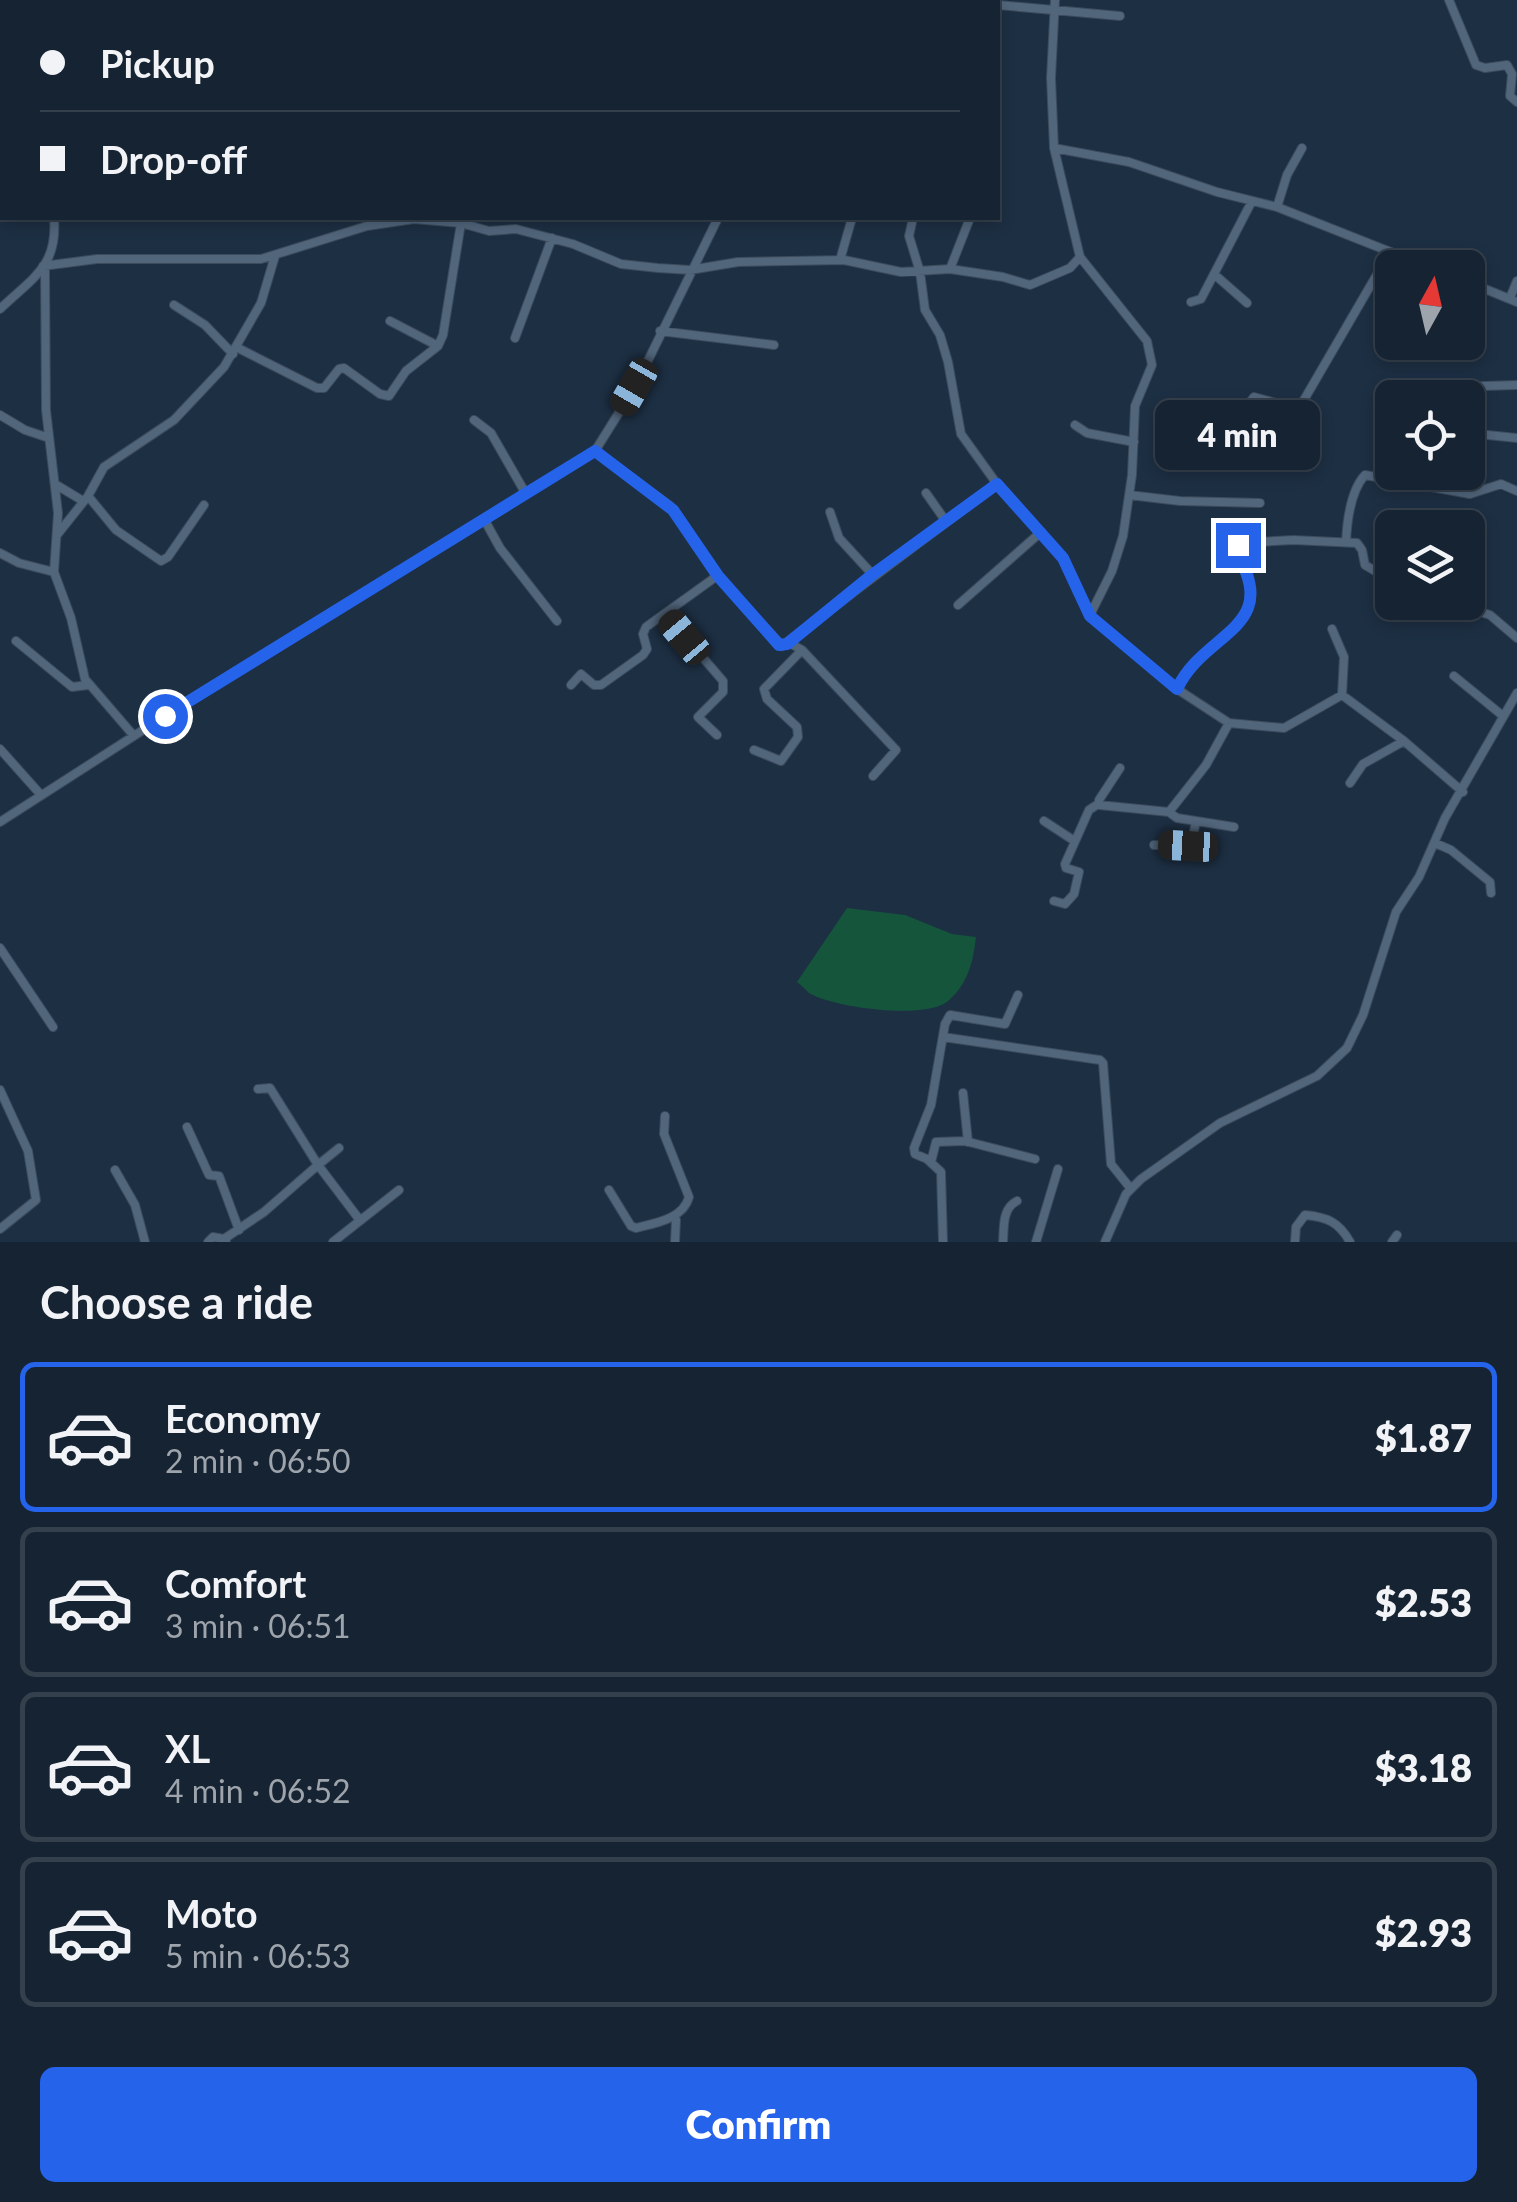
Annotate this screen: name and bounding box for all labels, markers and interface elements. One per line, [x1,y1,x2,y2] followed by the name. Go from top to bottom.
[100,40,215,86] text: Pickup
[100,136,247,182] text: Drop-off
[1375,250,1485,360] north arrow
[1375,250,1485,620] map controls
[606,354,662,420] car
[1375,380,1485,490] button: locate
[1156,400,1320,470] callout: 4 min
[1198,415,1277,454] text: 4 min
[1375,510,1485,620] button: layers
[1216,523,1261,568] route end
[653,604,715,670] car
[143,694,188,739] route start
[1157,829,1219,863] car
[40,1275,313,1329] text: Choose a ride
[45,1392,135,1482] icon: car
[165,1395,320,1441] text: Economy
[1375,1414,1472,1460] text: $1.87
[165,1441,351,1480] text: 2 min · 06:50
[45,1557,135,1647] icon: car
[165,1560,306,1606] text: Comfort
[1375,1579,1472,1625] text: $2.53
[165,1606,351,1645] text: 3 min · 06:51
[45,1722,135,1812] icon: car
[165,1725,210,1771] text: XL
[1375,1744,1472,1790] text: $3.18
[165,1771,351,1810] text: 4 min · 06:52
[45,1887,135,1977] icon: car
[165,1890,258,1936] text: Moto
[1375,1909,1472,1955] text: $2.93
[165,1936,351,1975] text: 5 min · 06:53
[40,2067,1477,2182] button: Confirm

